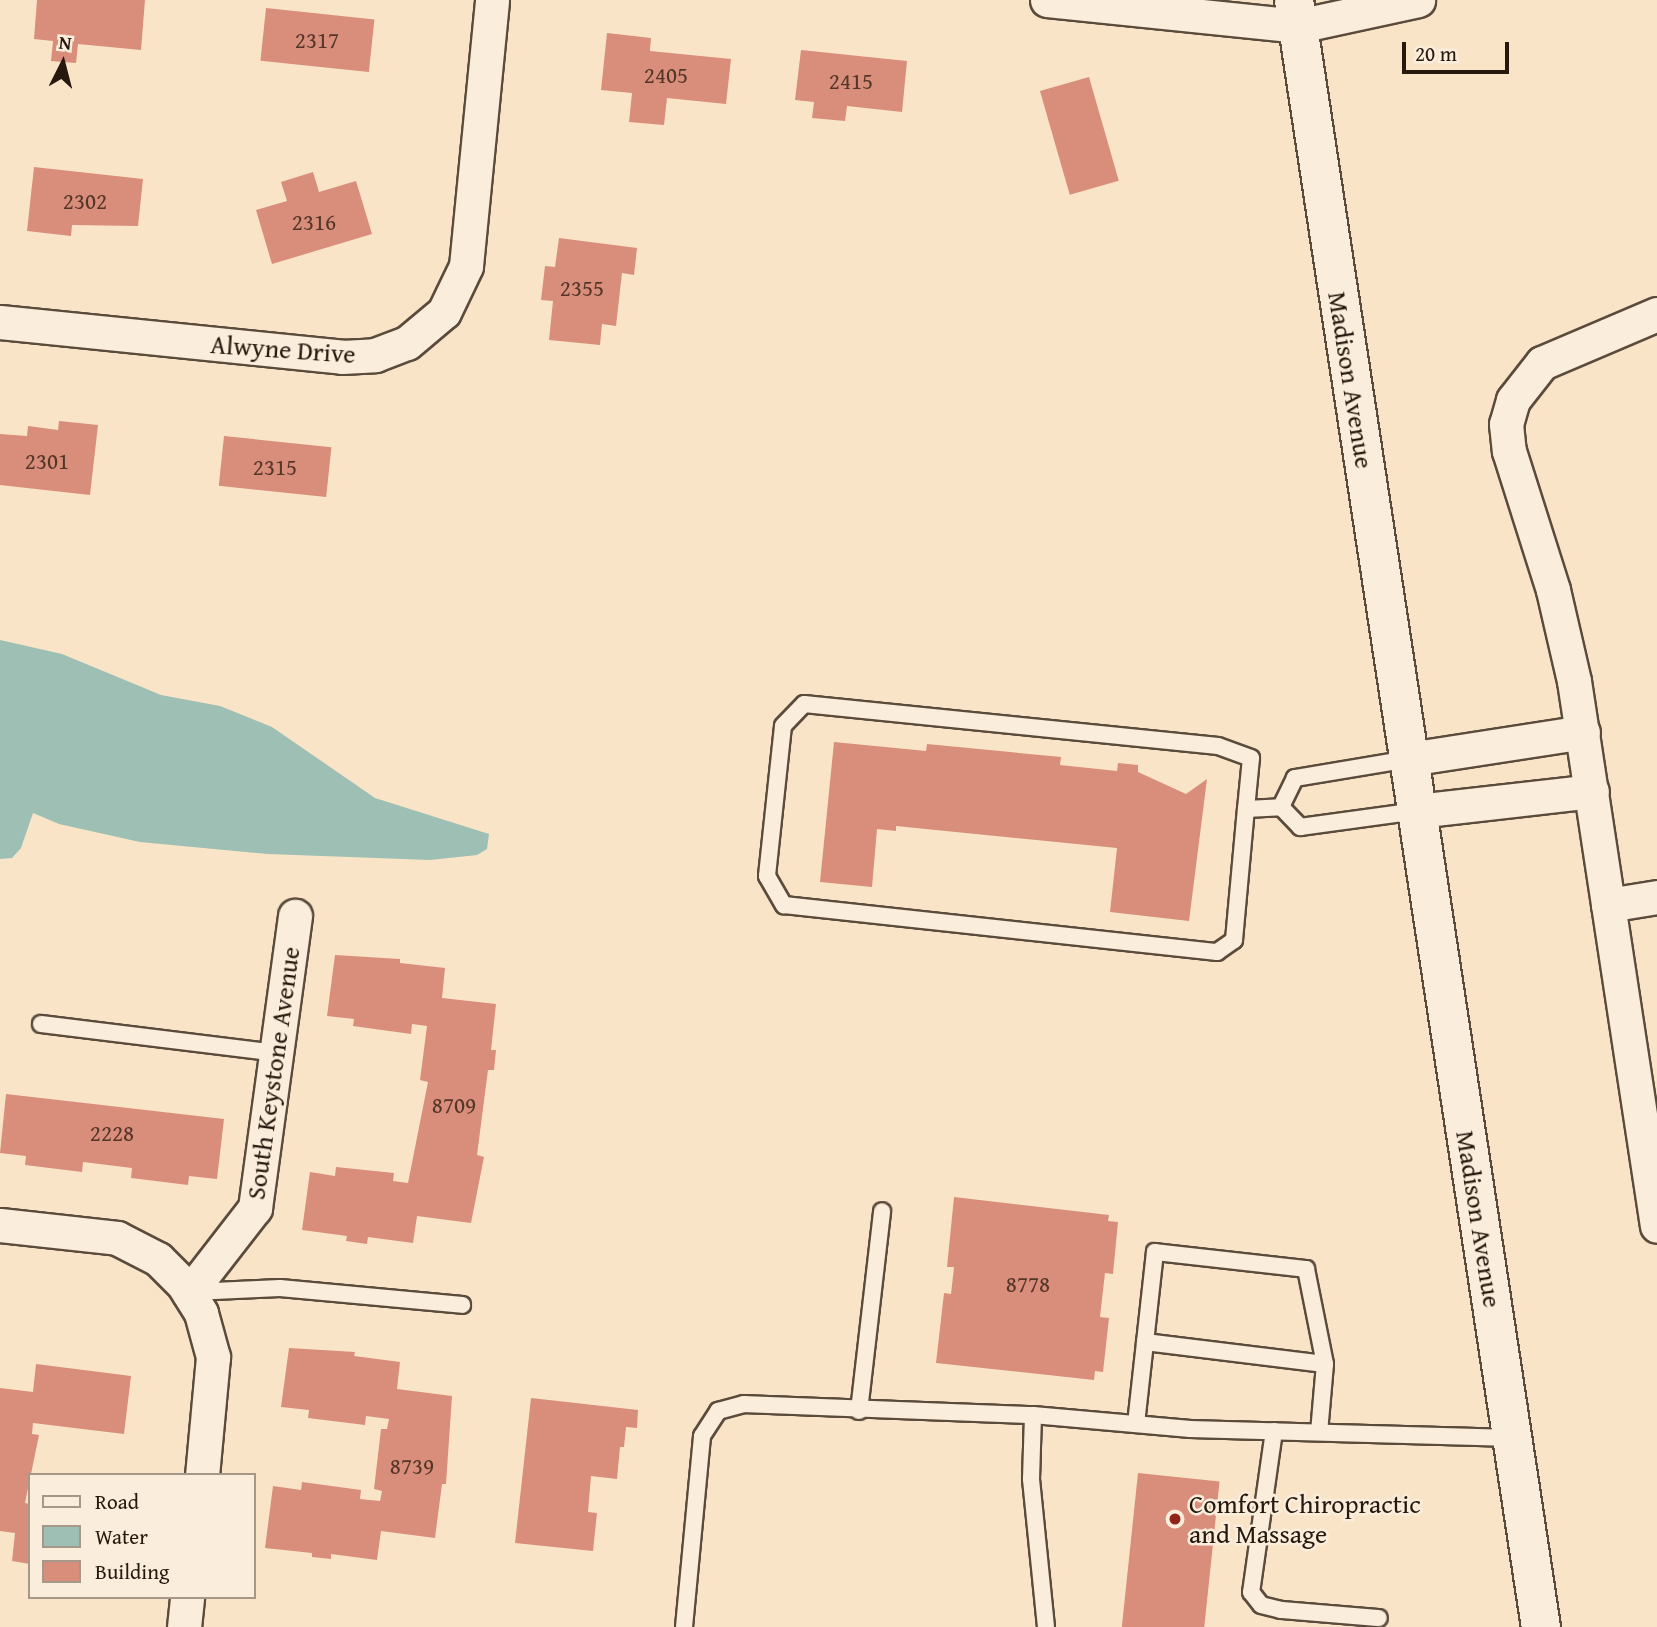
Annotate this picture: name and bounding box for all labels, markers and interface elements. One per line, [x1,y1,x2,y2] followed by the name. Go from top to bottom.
[295,26,339,54] house number: 2317
[28,28,98,98] north arrow
[57,28,73,57] text: N
[1405,28,1512,72] scale bar
[1415,38,1457,69] text: 20 m
[644,61,688,89] house number: 2405
[829,67,873,95] house number: 2415
[63,187,107,215] house number: 2302
[292,208,336,236] house number: 2316
[560,274,604,302] house number: 2355
[1322,289,1380,471] street label: Madison Avenue
[209,328,357,370] street label: Alwyne Drive
[25,447,69,475] house number: 2301
[253,453,297,481] house number: 2315
[240,944,306,1202] street label: South Keystone Avenue
[432,1091,476,1119] house number: 8709
[90,1119,134,1147] house number: 2228
[1450,1128,1508,1310] street label: Madison Avenue
[1006,1270,1050,1298] house number: 8778
[390,1452,434,1480] house number: 8739
[28,1473,256,1599] legend
[95,1486,139,1517] text: Road
[1189,1488,1421,1550] place label: Comfort Chiropractic and Massage
[1167,1511,1183,1527] marker: Comfort Chiropractic and Massage
[95,1521,148,1552] text: Water
[95,1556,169,1587] text: Building

